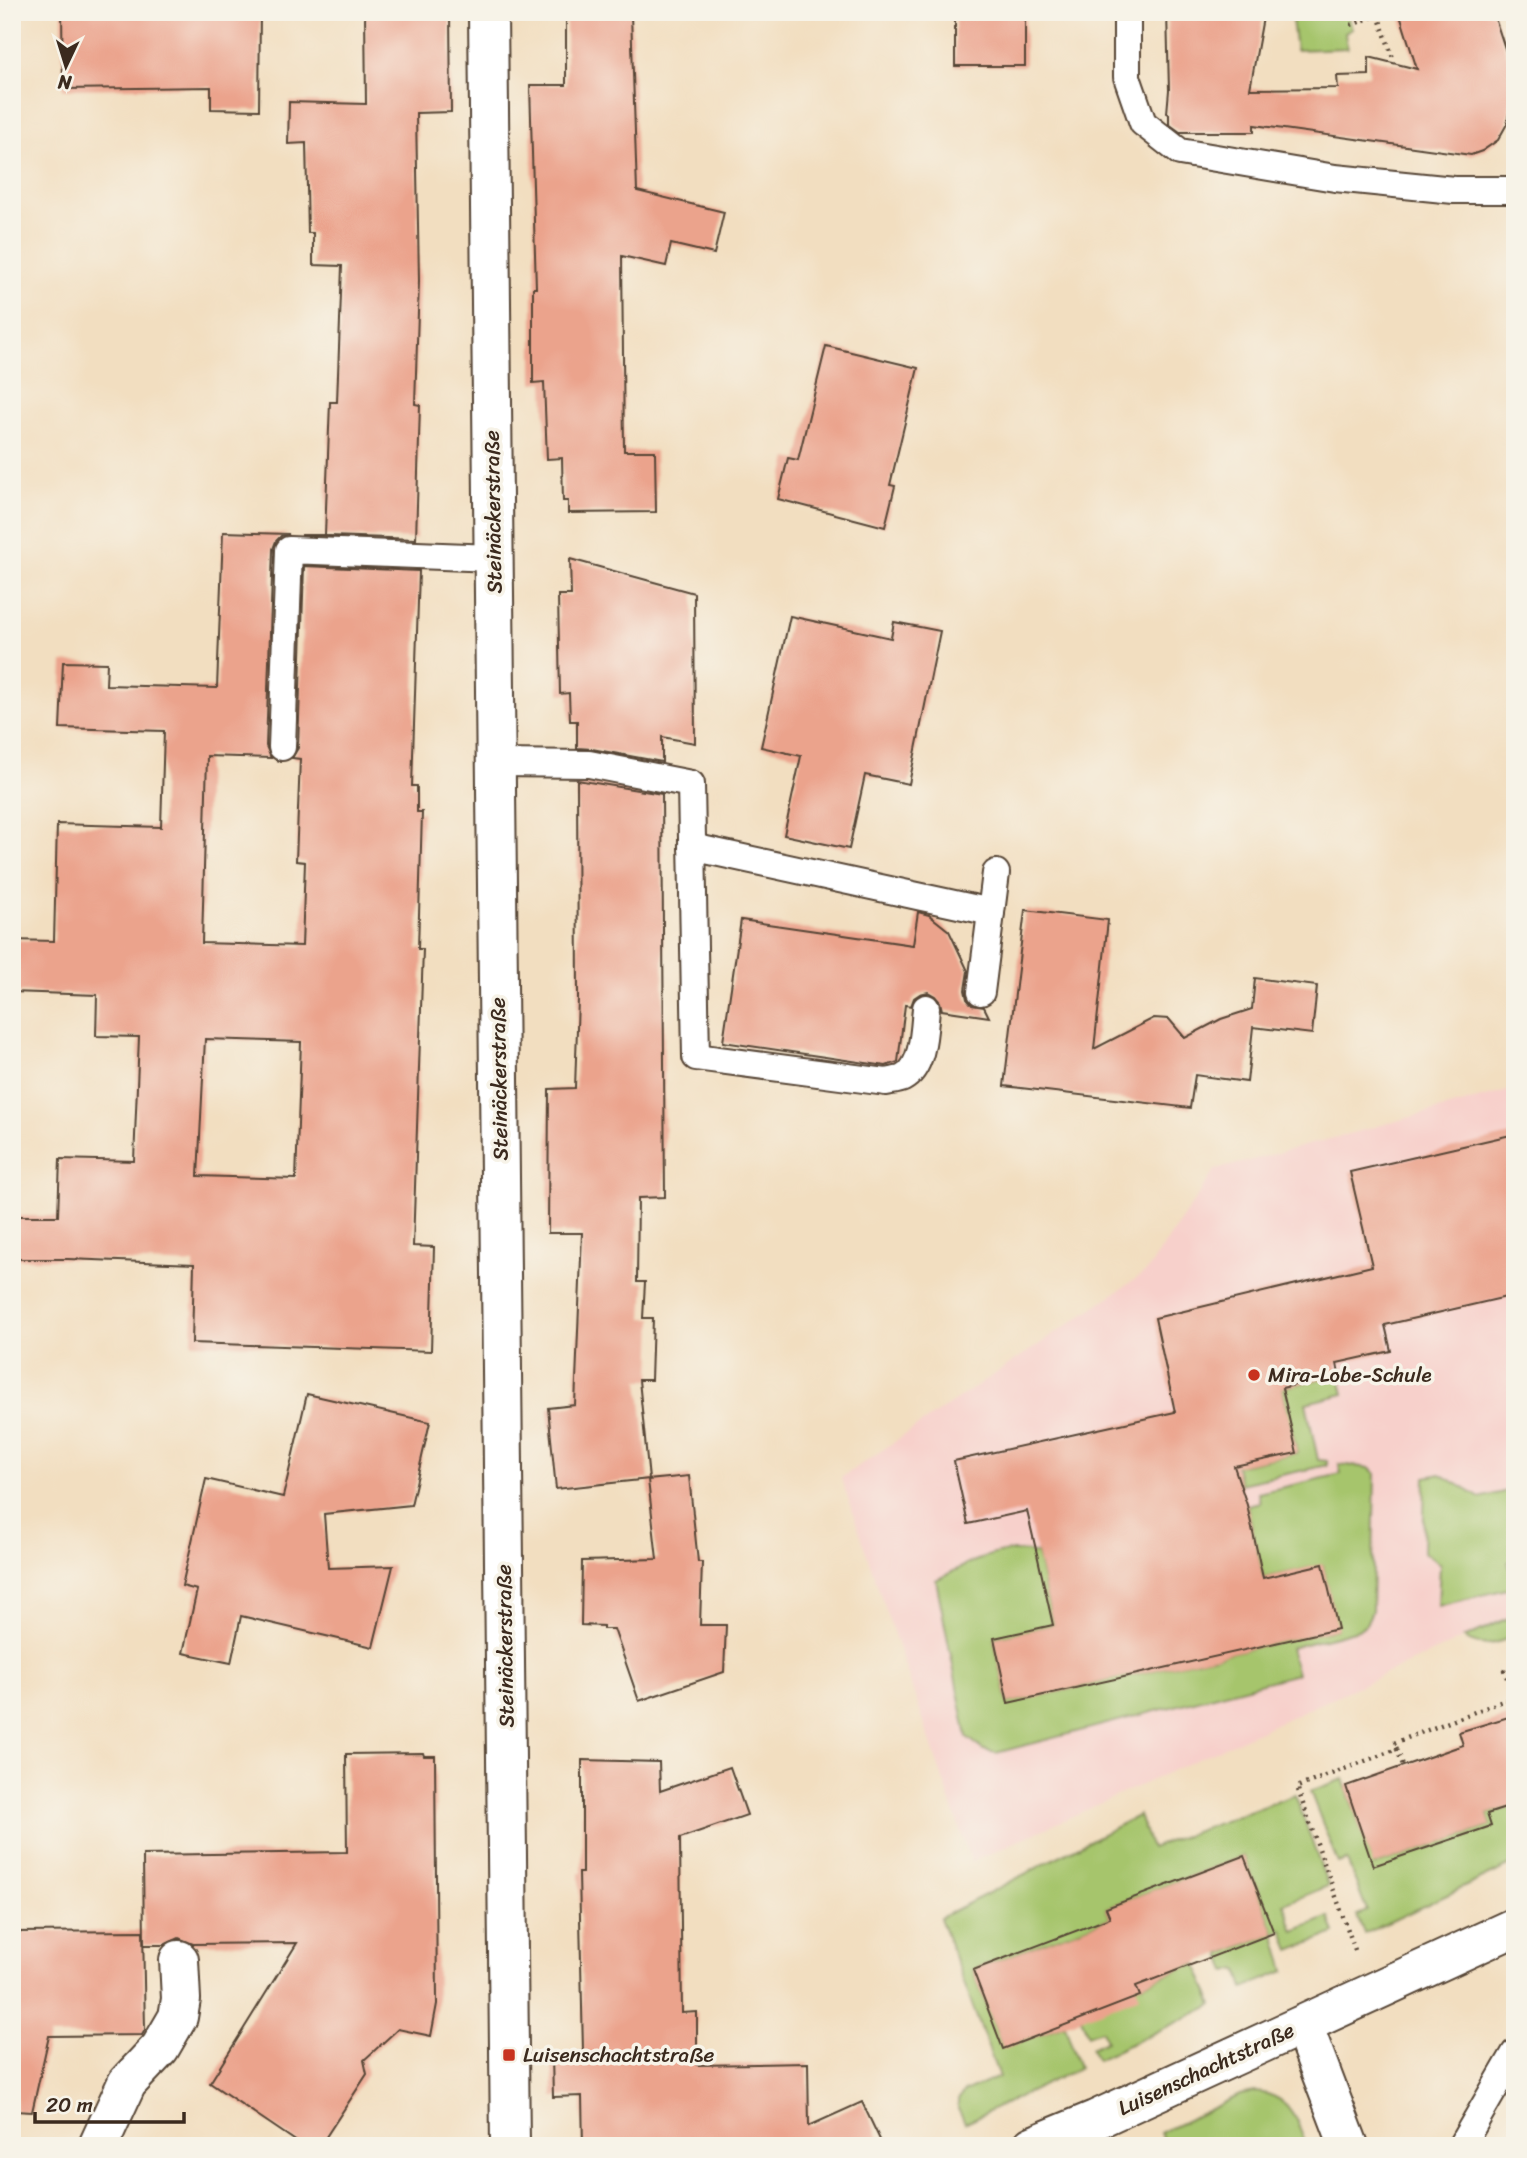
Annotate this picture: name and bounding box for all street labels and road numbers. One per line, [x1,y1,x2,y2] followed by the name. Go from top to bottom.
[473,430,513,594] street label: Steinäckerstraße
[479,997,519,1161] street label: Steinäckerstraße
[485,1564,525,1728] street label: Steinäckerstraße
[1111,2011,1301,2127] street label: Luisenschachtstraße

